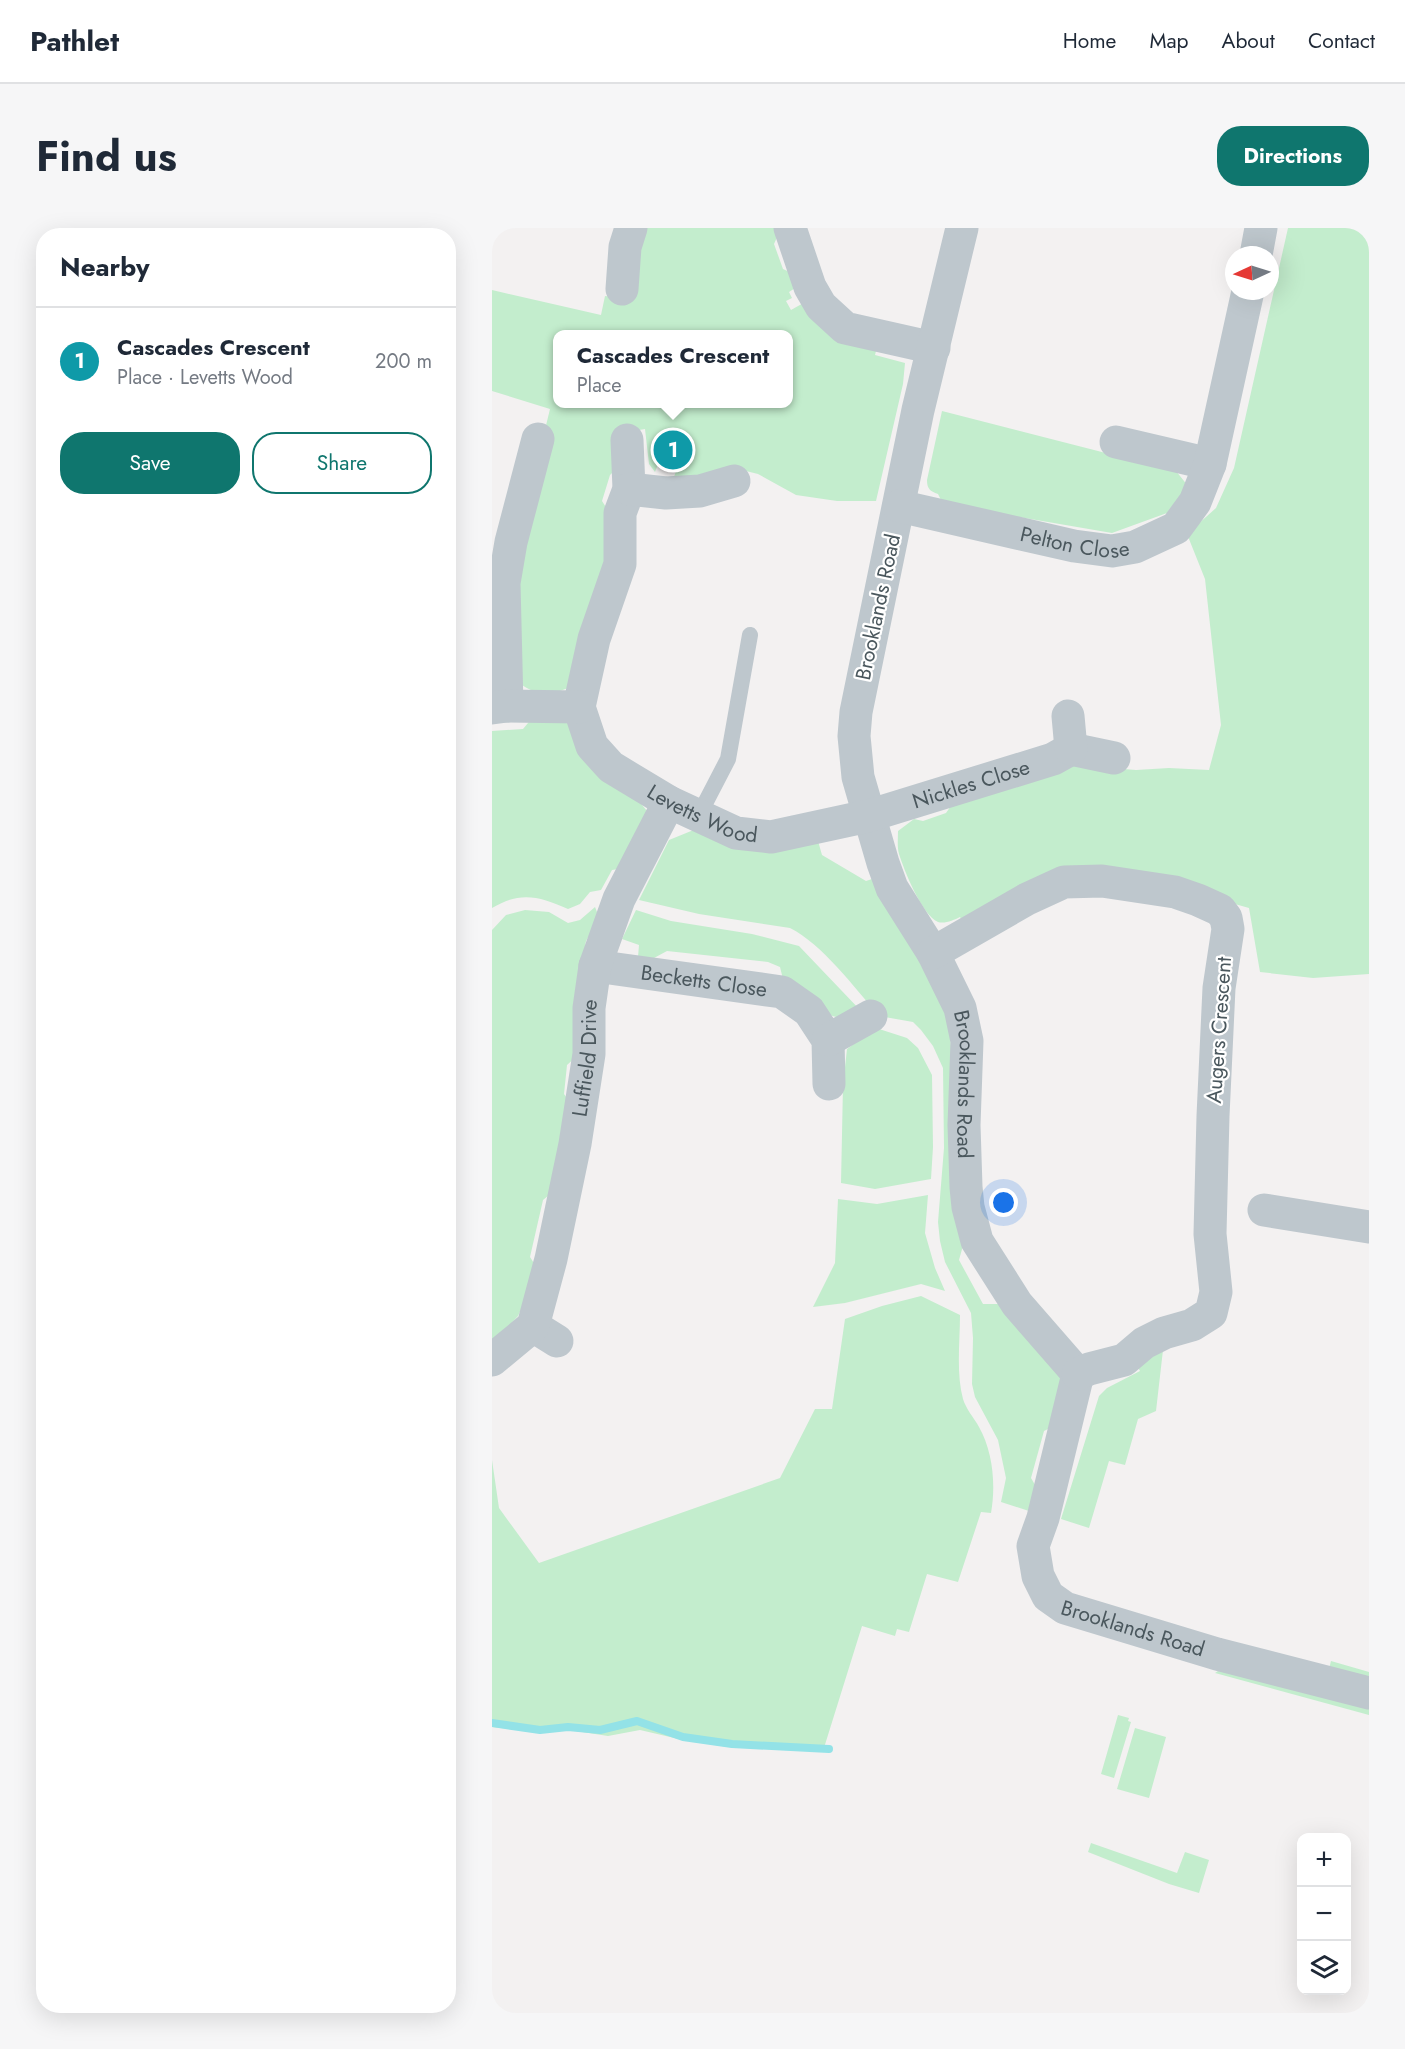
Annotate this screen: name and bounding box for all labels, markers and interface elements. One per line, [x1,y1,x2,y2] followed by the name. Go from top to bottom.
[30,21,119,62] text: Pathlet
[1063,26,1116,56] text: Home
[1149,26,1189,56] text: Map
[1222,26,1275,56] text: About
[1308,26,1375,56] text: Contact
[36,126,177,187] text: Find us
[1217,126,1369,186] button: Directions
[1225,246,1279,300] north arrow
[60,248,149,286] text: Nearby
[553,330,793,408] popup
[117,331,310,363] text: Cascades Crescent
[577,339,769,371] text: Cascades Crescent
[74,347,85,376] text: 1
[375,347,432,376] text: 200 m
[117,363,293,392] text: Place · Levetts Wood
[577,371,622,400] text: Place
[654,428,693,472] pin: 1
[60,432,240,494] button: Save
[252,432,432,494] button: Share
[1017,519,1132,566] street label: Pelton Close
[848,531,908,683] street label: Brooklands Road
[909,752,1034,816] street label: Nickles Close
[641,777,759,850] street label: Levetts Wood
[1199,956,1239,1104] street label: Augers Crescent
[639,958,769,1005] street label: Becketts Close
[564,997,605,1119] street label: Luffield Drive
[946,1007,982,1159] street label: Brooklands Road
[989,1188,1018,1217] your location
[1057,1593,1208,1664] street label: Brooklands Road
[1297,1833,1351,1995] map controls
[1297,1833,1351,1887] button: +
[1297,1887,1351,1941] button: −
[1297,1941,1351,1995] button: layers

